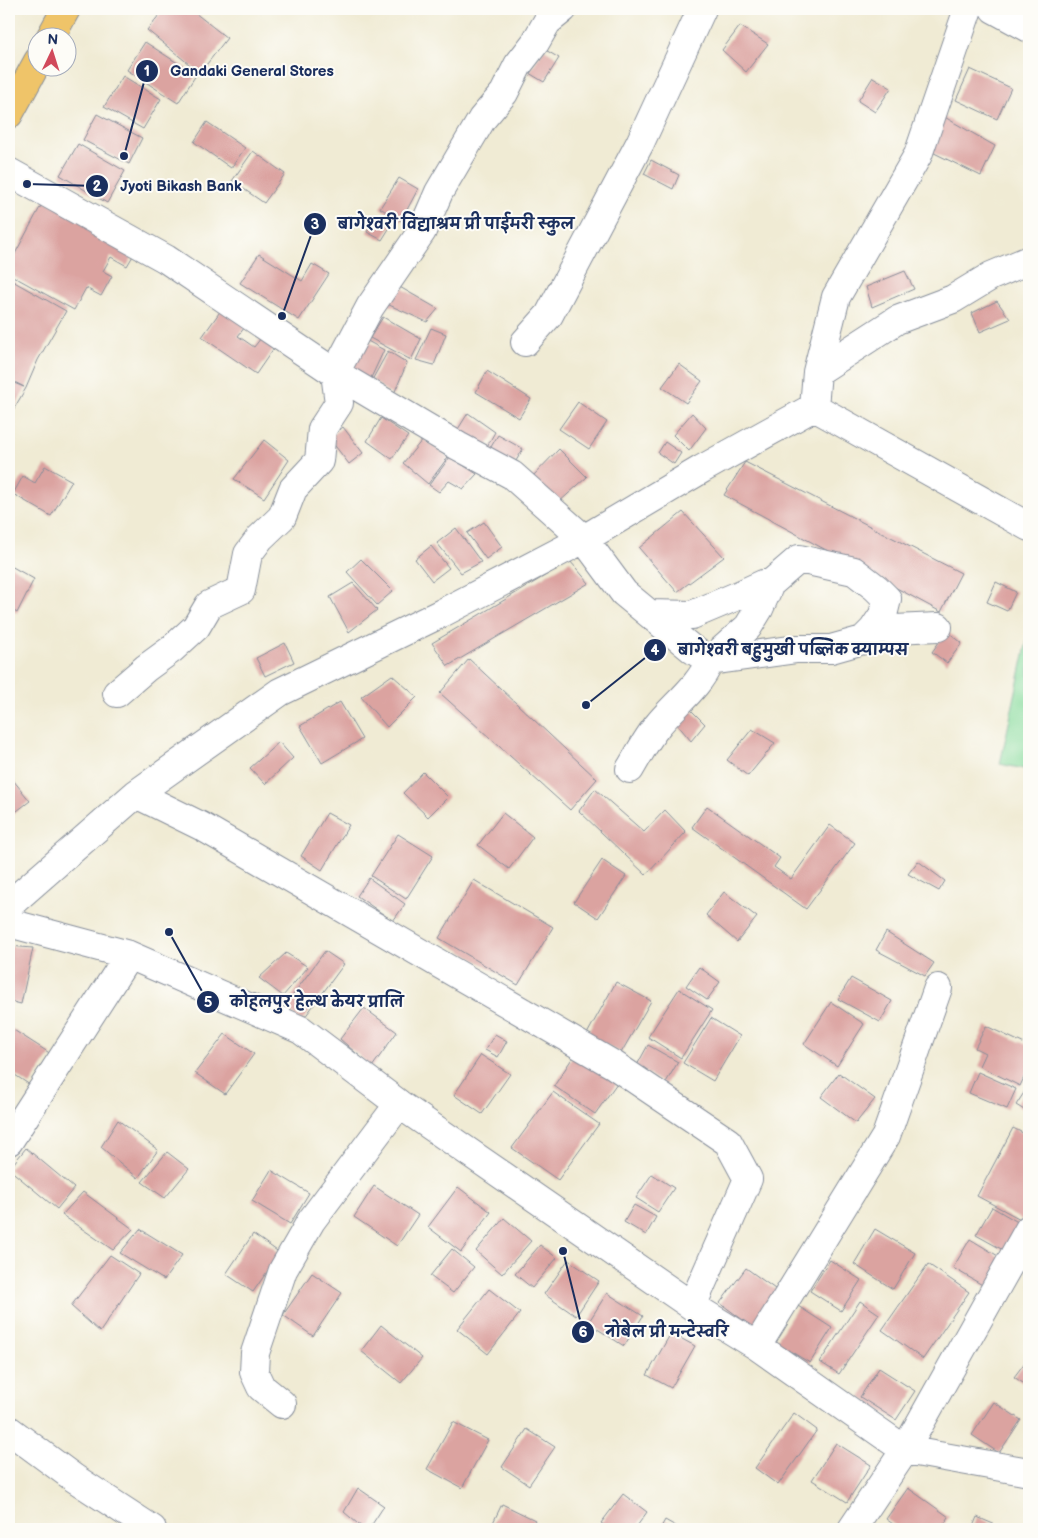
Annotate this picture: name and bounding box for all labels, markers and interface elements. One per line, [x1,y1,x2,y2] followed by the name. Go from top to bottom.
[28,28,78,78] north arrow
[47,31,59,48] text: N
[135,56,344,86] callout: Gandaki General Stores
[144,62,150,81] text: 1
[170,62,334,81] text: Gandaki General Stores
[85,171,251,201] callout: Jyoti Bikash Bank
[93,177,102,196] text: 2
[120,177,242,196] text: Jyoti Bikash Bank
[302,209,584,239] callout: बागेश्वरी विद्याश्रम प्री पाईमरी स्कुल
[336,211,576,236] text: बागेश्वरी विद्याश्रम प्री पाईमरी स्कुल
[311,215,320,234] text: 3
[643,635,918,665] callout: बागेश्वरी बहुमुखी पब्लिक क्याम्पस
[676,637,910,662] text: बागेश्वरी बहुमुखी पब्लिक क्याम्पस
[651,641,660,660] text: 4
[196,987,414,1017] callout: कोहलपुर हेल्थ केयर प्रालि
[228,989,406,1014] text: कोहलपुर हेल्थ केयर प्रालि
[204,993,213,1012] text: 5
[570,1317,738,1347] callout: नोबेल प्री मन्टेस्वरि
[604,1319,730,1342] text: नोबेल प्री मन्टेस्वरि
[578,1323,588,1342] text: 6

